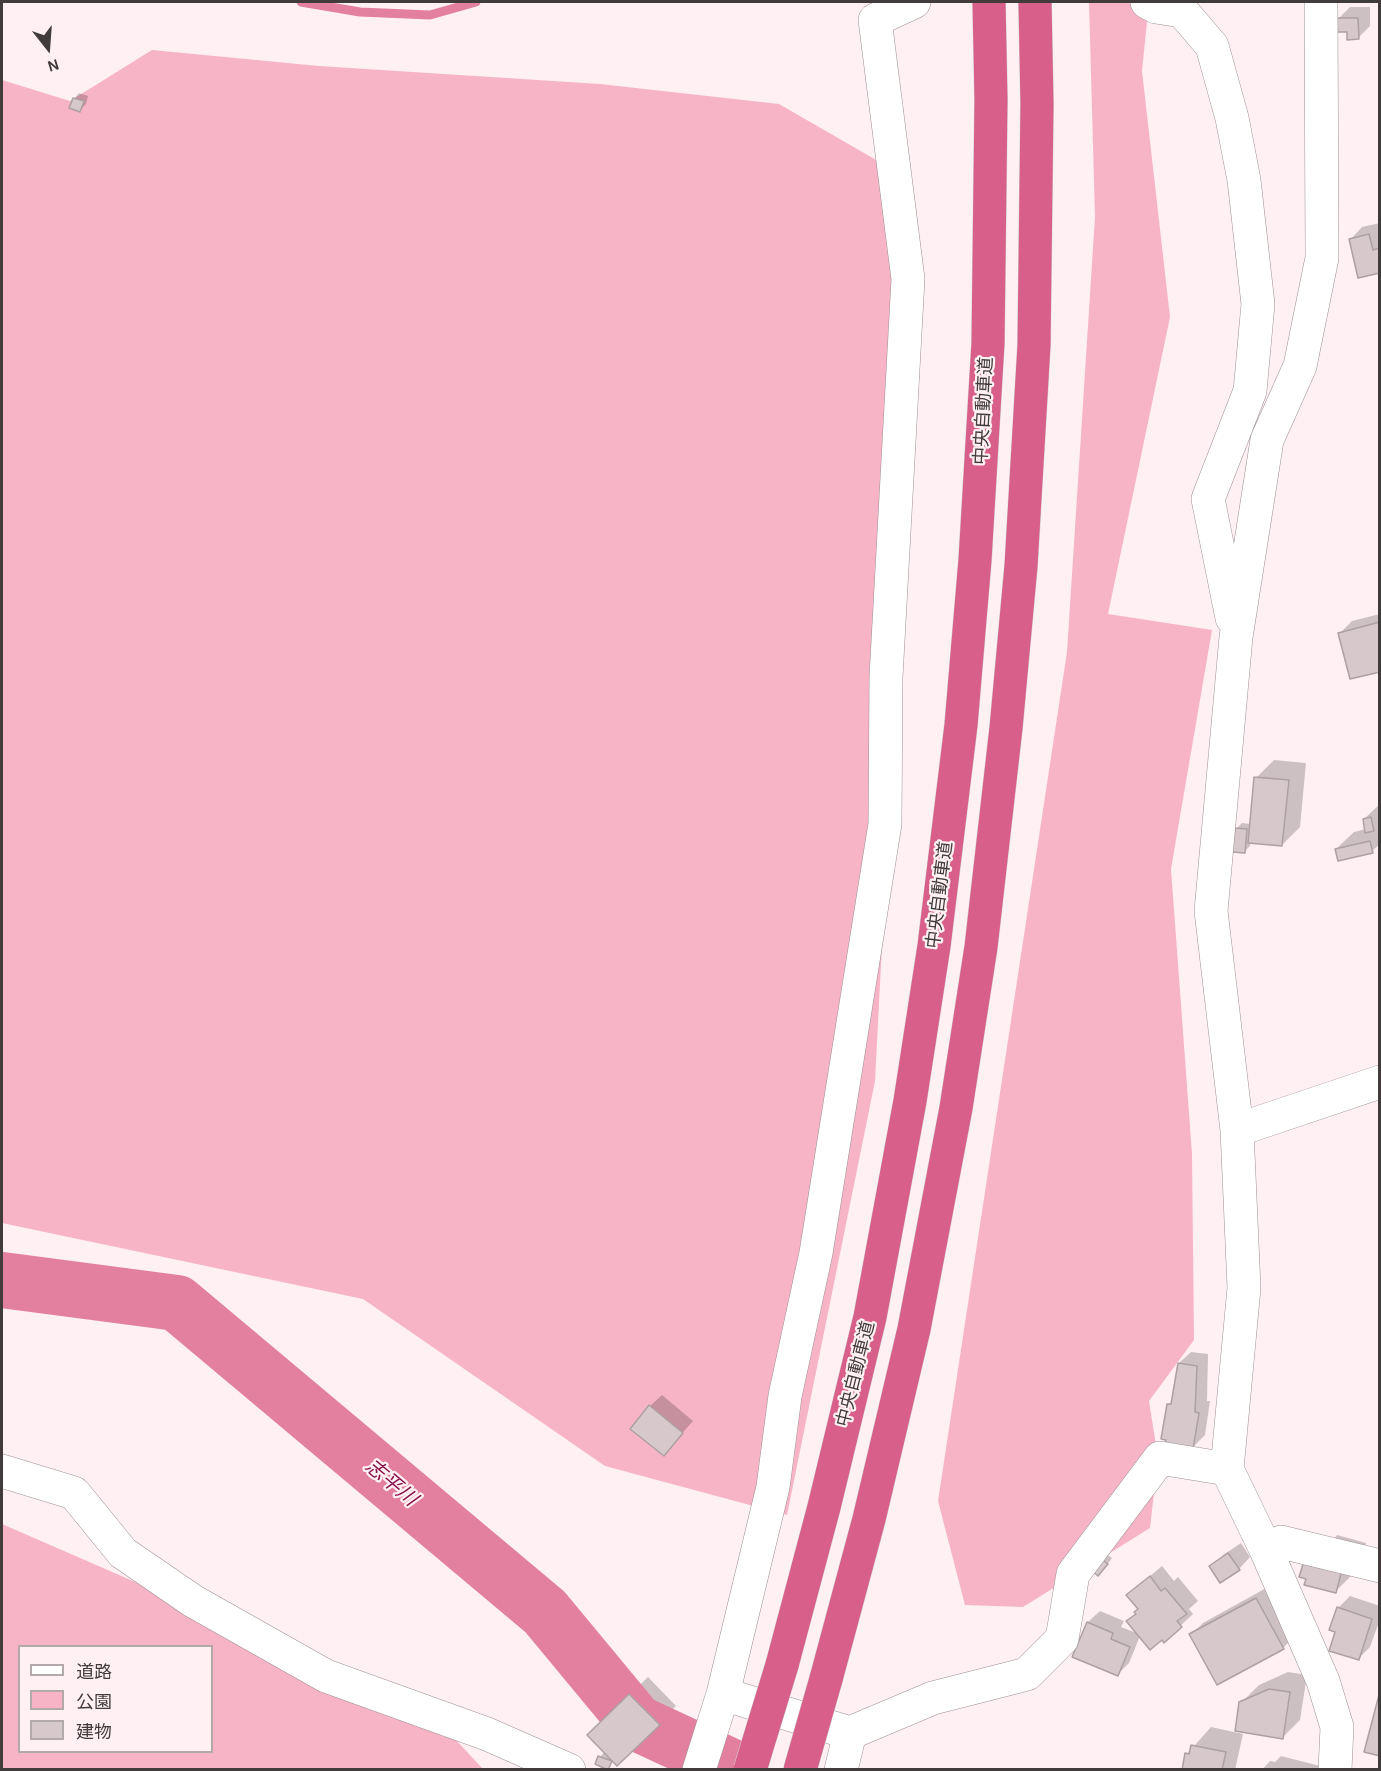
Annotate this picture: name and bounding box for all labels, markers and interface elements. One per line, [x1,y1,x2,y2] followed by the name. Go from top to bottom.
[18,18,78,78] north arrow
[45,55,62,76] text: N
[970,357,998,465] street label: 中央自動車道
[923,840,957,950] street label: 中央自動車道
[832,1319,880,1429] street label: 中央自動車道
[360,1455,422,1511] water label: 志平川
[18,1645,213,1753] legend
[76,1661,112,1683] text: 道路
[76,1691,112,1713] text: 公園
[76,1721,112,1743] text: 建物

